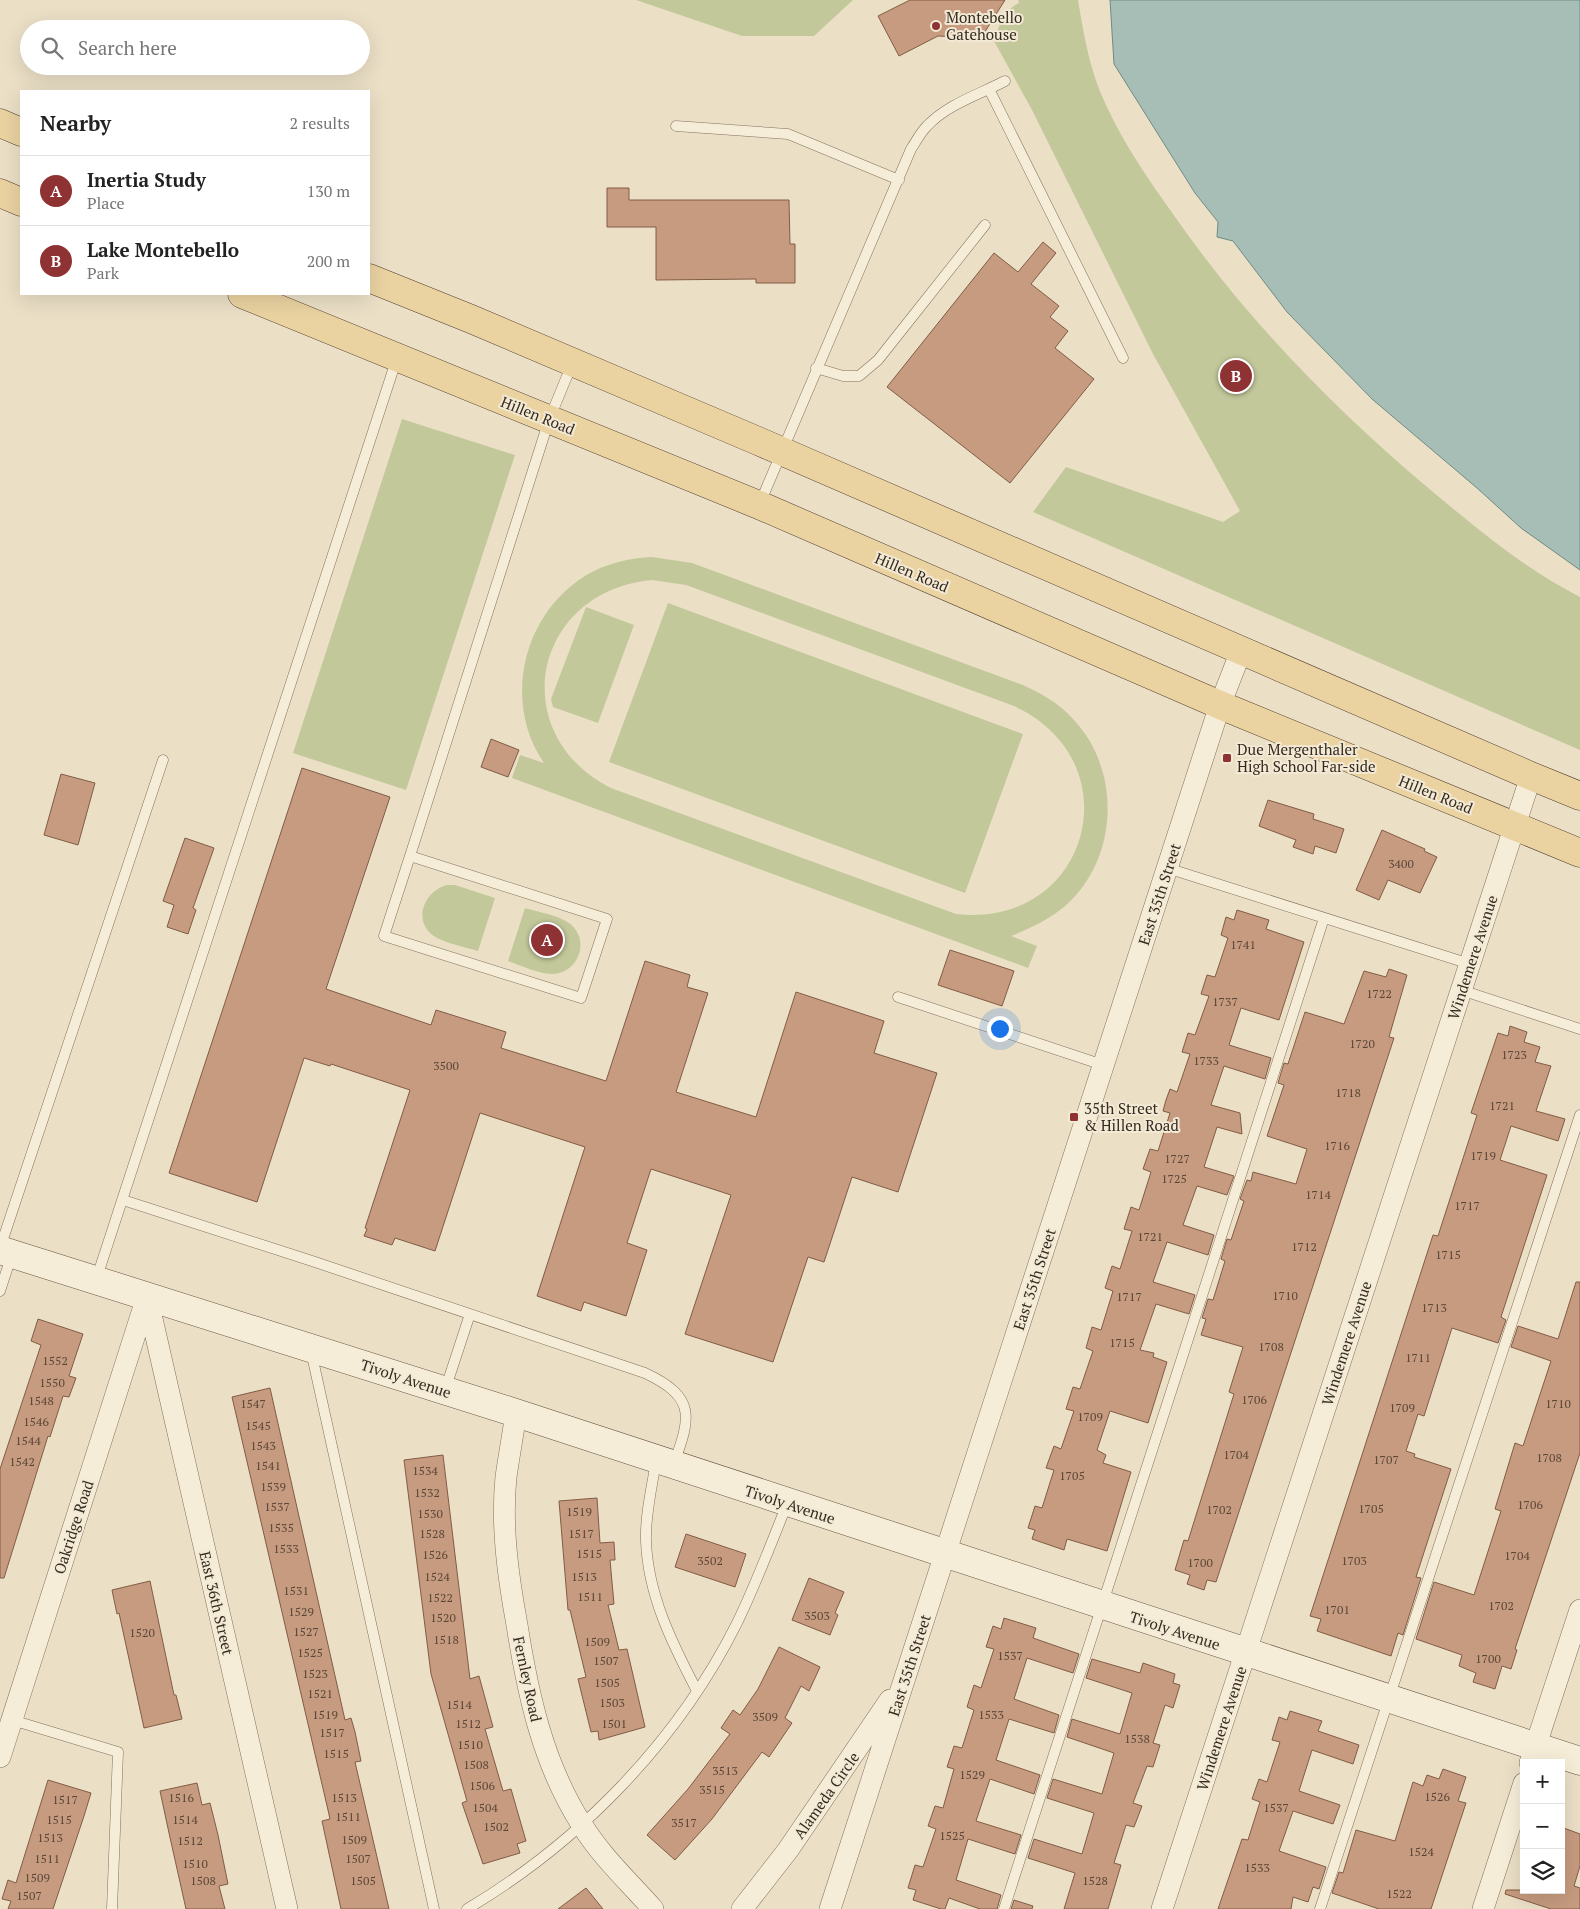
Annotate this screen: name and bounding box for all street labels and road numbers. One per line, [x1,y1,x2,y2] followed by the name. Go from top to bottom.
[498,391,578,439] street label: Hillen Road
[872,548,952,596] street label: Hillen Road
[1396,770,1476,818] street label: Hillen Road
[1133,840,1185,948] street label: East 35th Street
[1442,892,1502,1022] street label: Windemere Avenue
[1008,1225,1060,1333] street label: East 35th Street
[1316,1278,1376,1408] street label: Windemere Avenue
[358,1354,454,1402] street label: Tivoly Avenue
[48,1478,98,1576] street label: Oakridge Road
[742,1480,838,1528] street label: Tivoly Avenue
[195,1549,239,1657] street label: East 36th Street
[1127,1606,1223,1654] street label: Tivoly Avenue
[883,1611,935,1719] street label: East 35th Street
[509,1634,547,1724] street label: Fernley Road
[1191,1663,1251,1793] street label: Windemere Avenue
[789,1748,863,1842] street label: Alameda Circle

